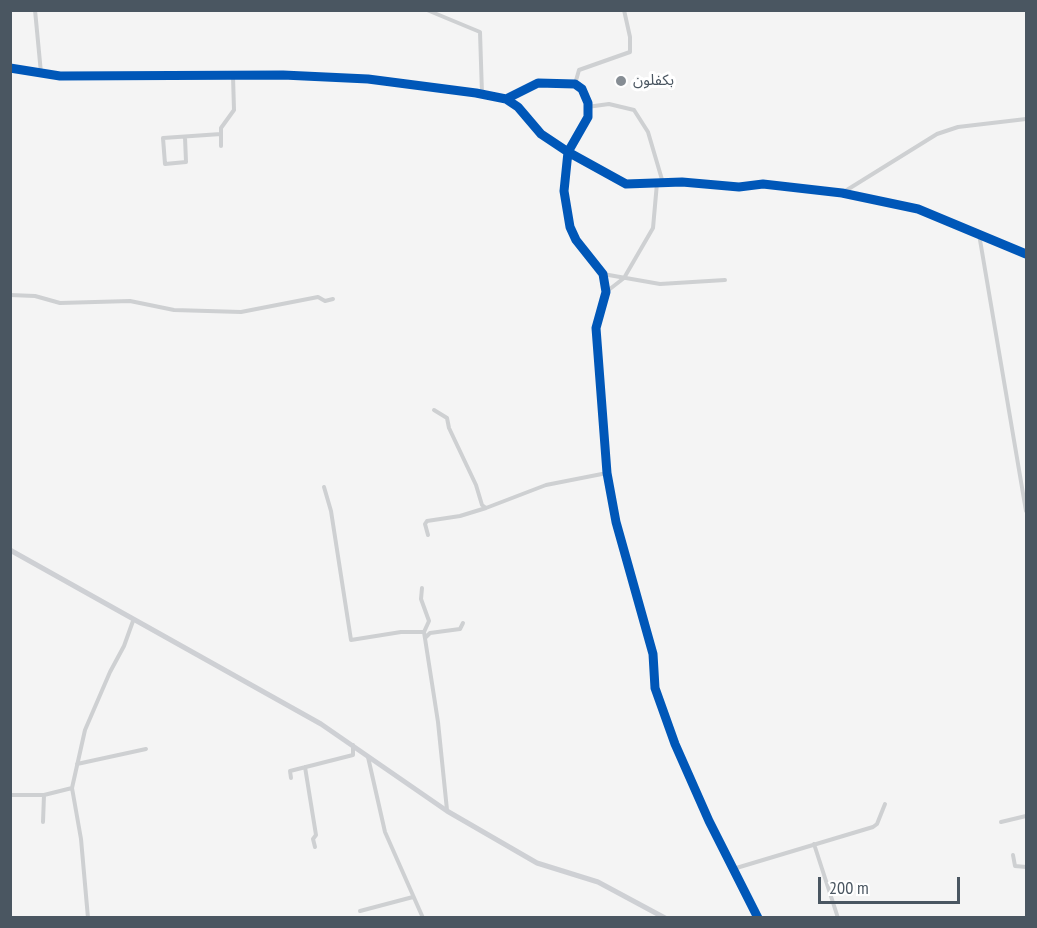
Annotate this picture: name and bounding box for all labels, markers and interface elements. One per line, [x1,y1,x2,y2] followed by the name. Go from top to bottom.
[633,72,674,90] place label: بكفلون
[614,74,628,88] marker: بكفلون
[821,865,964,903] scale bar
[829,876,869,899] text: 200 m

